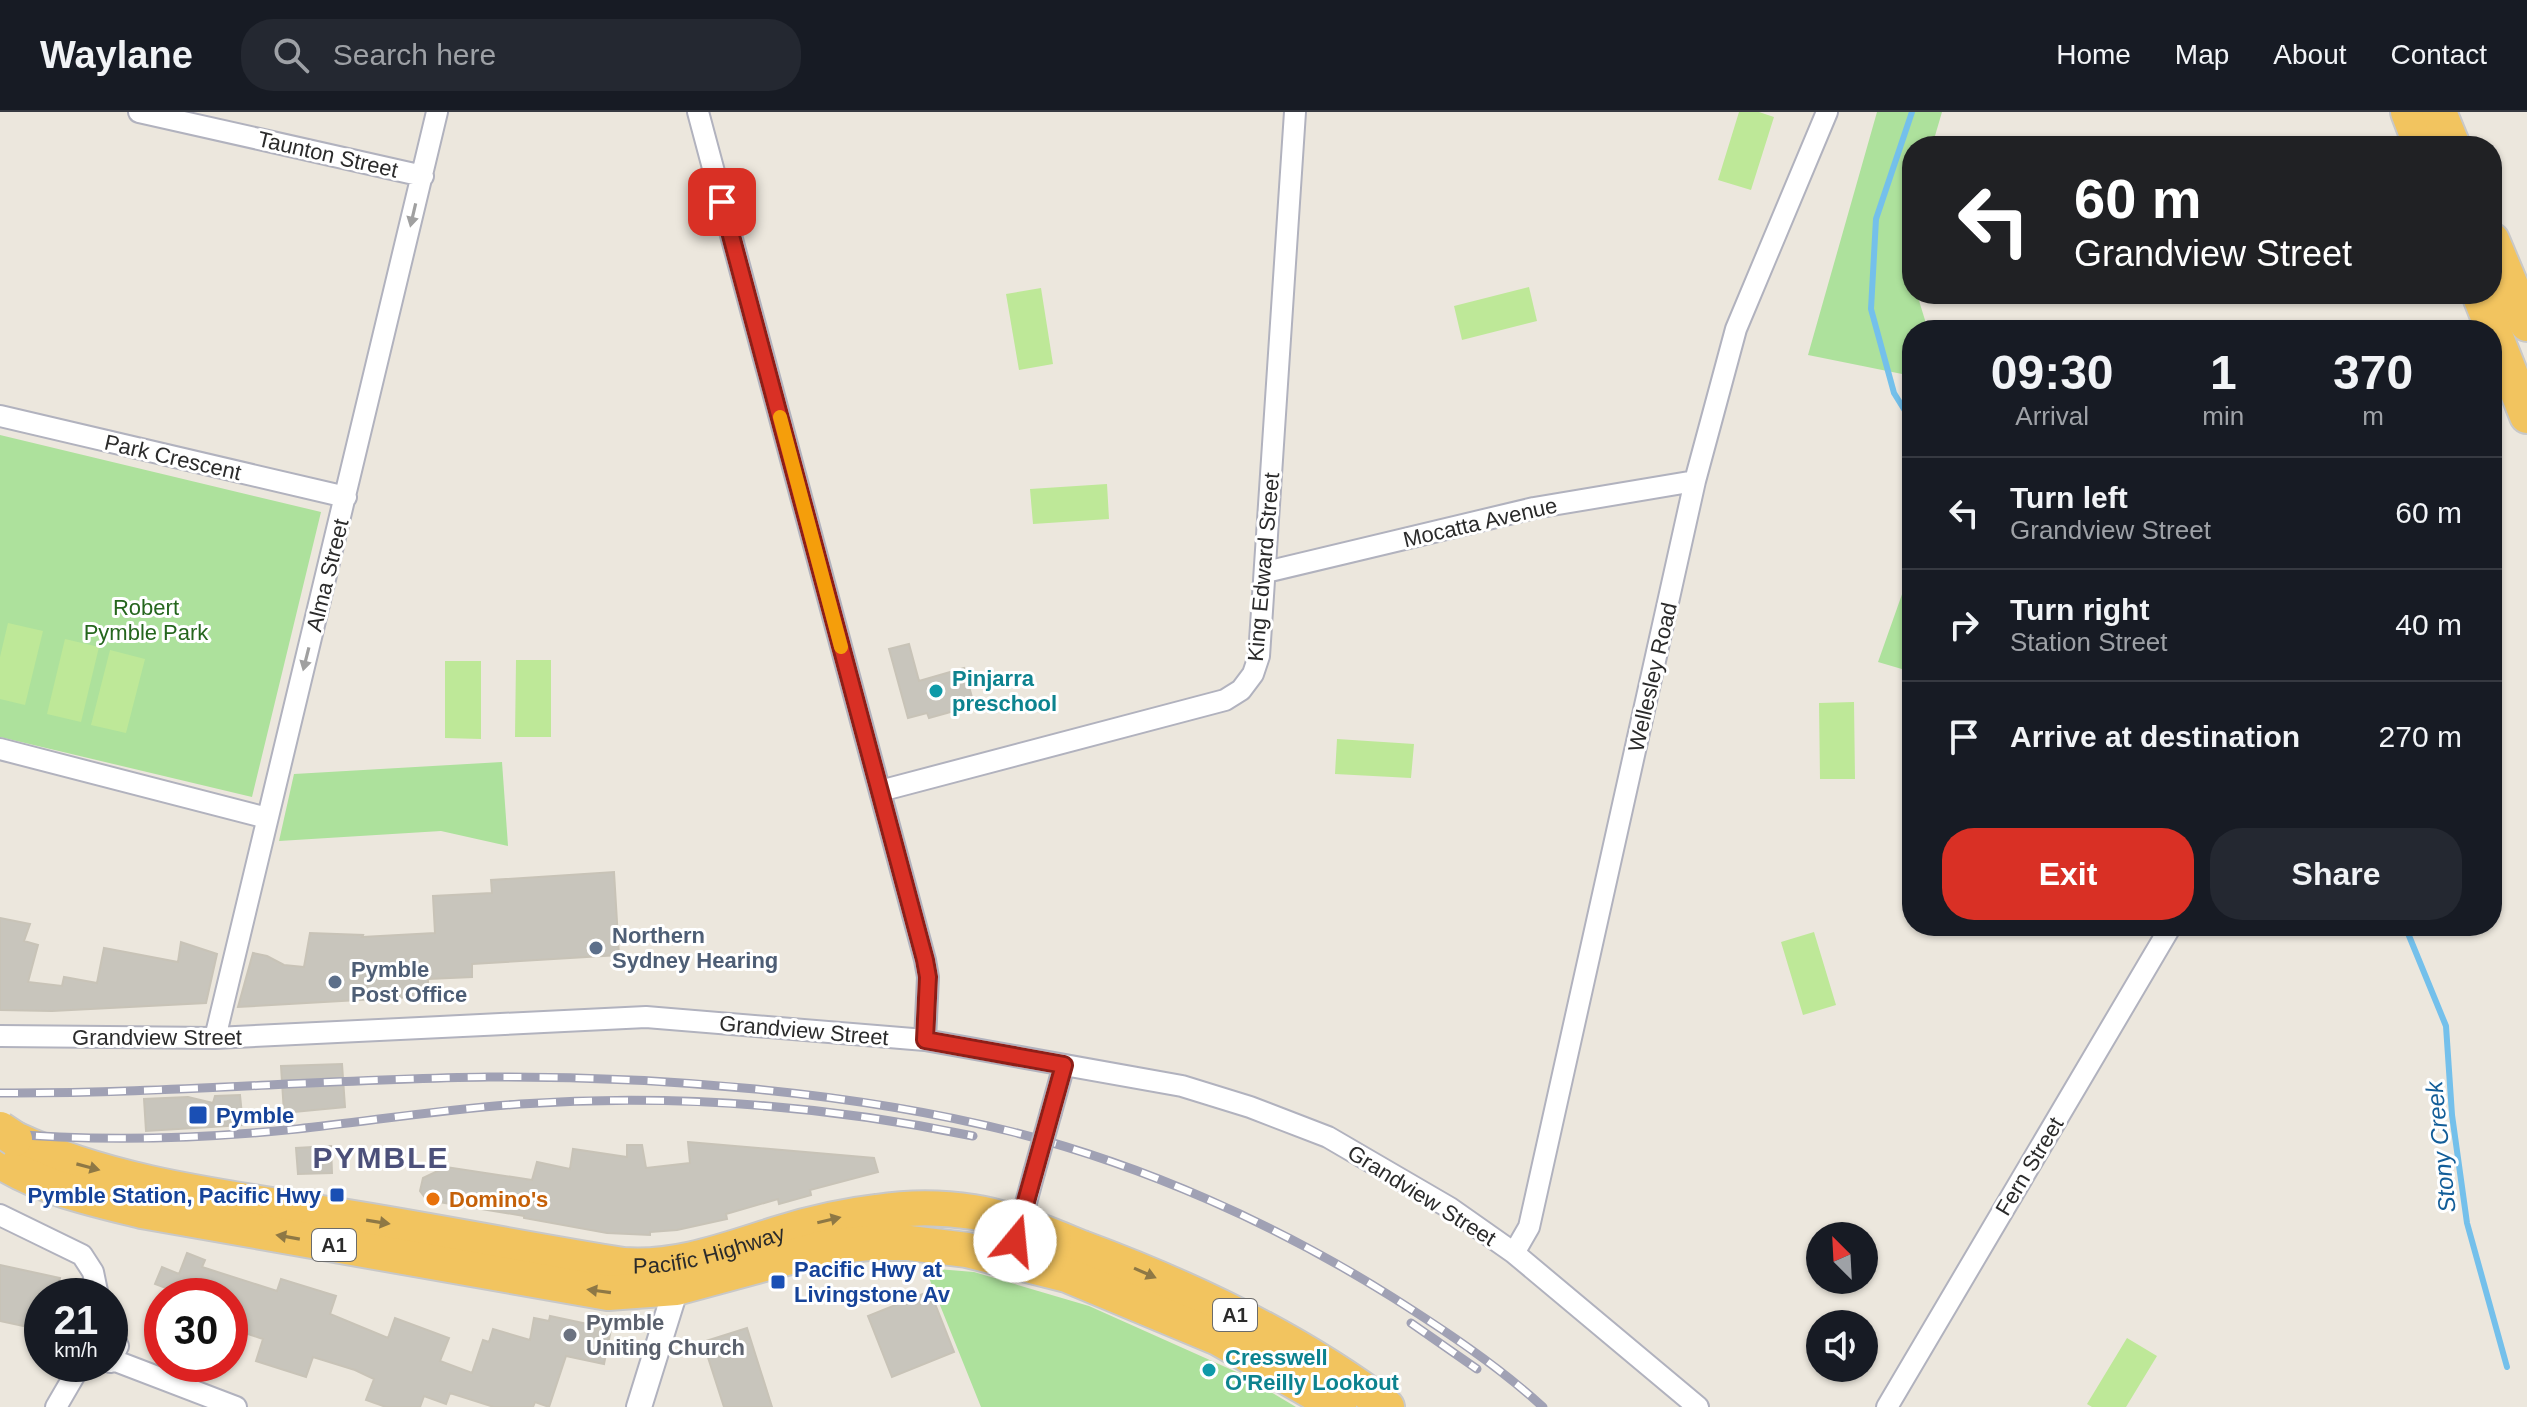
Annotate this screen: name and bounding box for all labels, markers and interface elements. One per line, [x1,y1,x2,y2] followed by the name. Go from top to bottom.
[241,19,801,91] search box
[269,33,313,77] icon: search
[40,34,193,76] text: Waylane
[333,38,496,71] text: Search here
[2056,39,2131,70] text: Home
[2175,39,2229,70] text: Map
[2273,39,2347,70] text: About
[2391,39,2487,70] text: Contact
[255,126,400,183] street label: Taunton Street
[2074,167,2202,230] text: 60 m
[688,168,756,236] pin
[1942,168,2046,272] icon: left
[700,180,744,224] icon: arrive
[406,203,419,228] one-way arrow
[2074,233,2352,274] text: Grandview Street
[1991,346,2114,399] text: 09:30
[2210,346,2237,399] text: 1
[2333,346,2413,399] text: 370
[2015,401,2089,431] text: Arrival
[2202,401,2244,431] text: min
[2362,401,2384,431] text: m
[102,430,244,485] street label: Park Crescent
[1243,472,1284,663] street label: King Edward Street
[2010,481,2128,514] text: Turn left
[1942,491,1986,535] icon: left
[1401,493,1560,552] street label: Mocatta Avenue
[2395,496,2462,529] text: 60 m
[2010,515,2211,545] text: Grandview Street
[301,516,354,634] street label: Alma Street
[2010,593,2149,626] text: Turn right
[84,595,209,645] park label: Robert Pymble Park
[1623,600,1682,754] street label: Wellesley Road
[1942,603,1986,647] icon: right
[2395,608,2462,641] text: 40 m
[2010,627,2168,657] text: Station Street
[300,646,312,671] one-way arrow
[952,666,1057,716] place label: Pinjarra preschool
[927,682,945,700] marker: Pinjarra preschool
[1942,715,1986,759] icon: arrive
[2010,720,2300,753] text: Arrive at destination
[2379,720,2462,753] text: 270 m
[1942,828,2194,920] button: Exit
[2210,828,2462,920] button: Share
[612,923,778,973] place label: Northern Sydney Hearing
[587,939,605,957] marker: Northern Sydney Hearing
[351,957,467,1007] place label: Pymble Post Office
[326,973,344,991] marker: Pymble Post Office
[718,1011,890,1050] street label: Grandview Street
[72,1025,242,1050] street label: Grandview Street
[2420,1078,2461,1214] water label: Stony Creek
[216,1103,294,1128] place label: Pymble
[187,1104,209,1126] marker: Pymble
[1990,1113,2068,1220] street label: Fern Street
[1343,1140,1500,1251] street label: Grandview Street
[312,1141,450,1174] district label: PYMBLE
[75,1162,100,1174] one-way arrow
[28,1183,322,1208] place label: Pymble Station, Pacific Hwy
[328,1186,346,1204] marker: Pymble Station, Pacific Hwy
[449,1187,548,1212] place label: Domino's
[424,1190,442,1208] marker: Domino's
[973,1199,1057,1283] position arrow
[816,1213,841,1226] one-way arrow
[366,1216,391,1229] one-way arrow
[633,1220,788,1279] street label: Pacific Highway
[1806,1222,1878,1294] north arrow
[1806,1222,1878,1382] map controls
[312,1229,356,1261] road number: A1
[275,1230,300,1242] one-way arrow
[794,1257,951,1307] place label: Pacific Hwy at Livingstone Av
[1133,1266,1156,1280] one-way arrow
[769,1273,787,1291] marker: Pacific Hwy at Livingstone Av
[144,1278,248,1382] speed limit sign: 30
[586,1284,611,1297] one-way arrow
[54,1298,98,1342] text: 21
[1213,1299,1257,1331] road number: A1
[586,1310,745,1360] place label: Pymble Uniting Church
[1806,1310,1878,1382] button: sound
[561,1326,579,1344] marker: Pymble Uniting Church
[54,1339,98,1361] text: km/h
[1225,1345,1400,1395] place label: Cresswell O'Reilly Lookout
[1200,1361,1218,1379] marker: Cresswell O'Reilly Lookout

